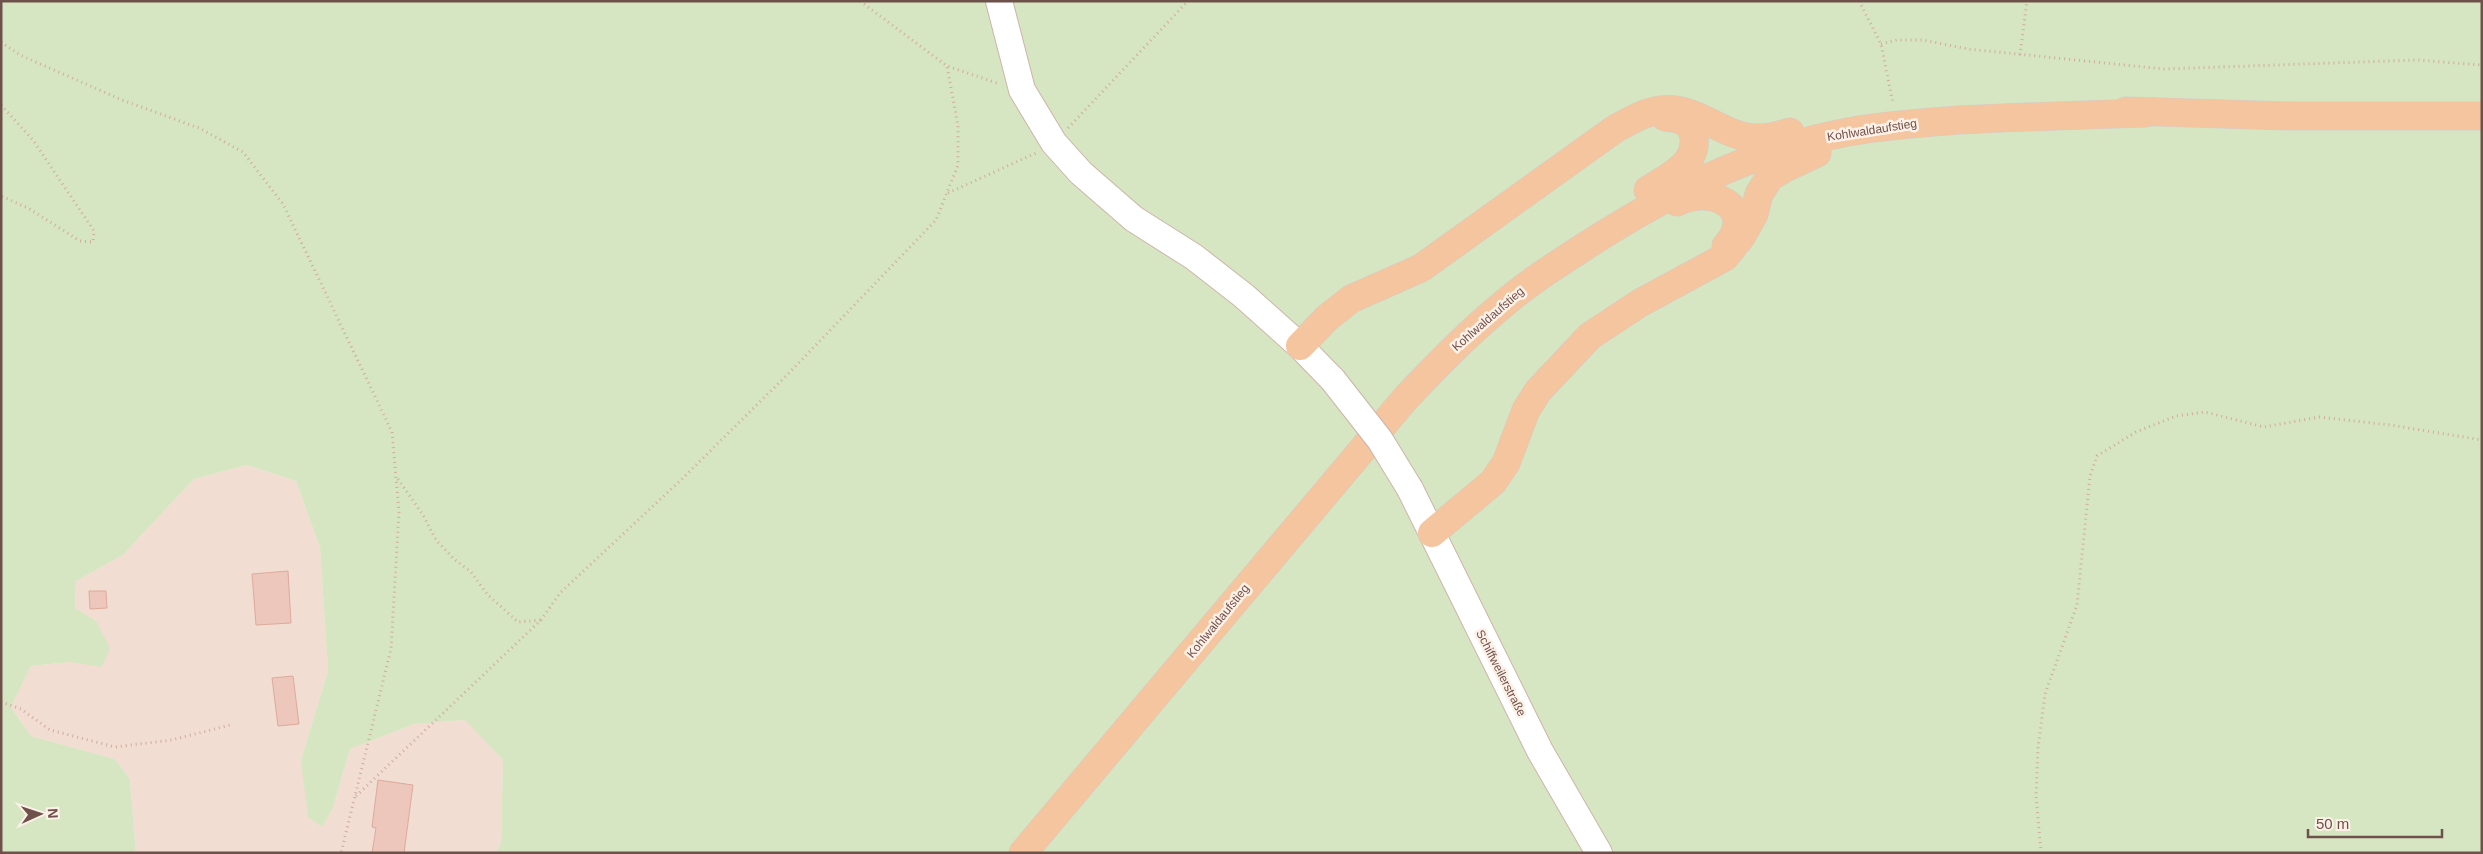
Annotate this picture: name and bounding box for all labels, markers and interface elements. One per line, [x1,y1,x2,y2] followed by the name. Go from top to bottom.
[1826,116,1918,144] street label: Kohlwaldaufstieg
[1449,284,1527,354] street label: Kohlwaldaufstieg
[1184,581,1252,661] street label: Kohlwaldaufstieg
[1473,627,1529,719] street label: Schiffweilerstraße
[15,789,65,839] north arrow
[2308,806,2442,838] scale bar
[45,808,61,819] text: N
[2316,815,2349,832] text: 50 m

